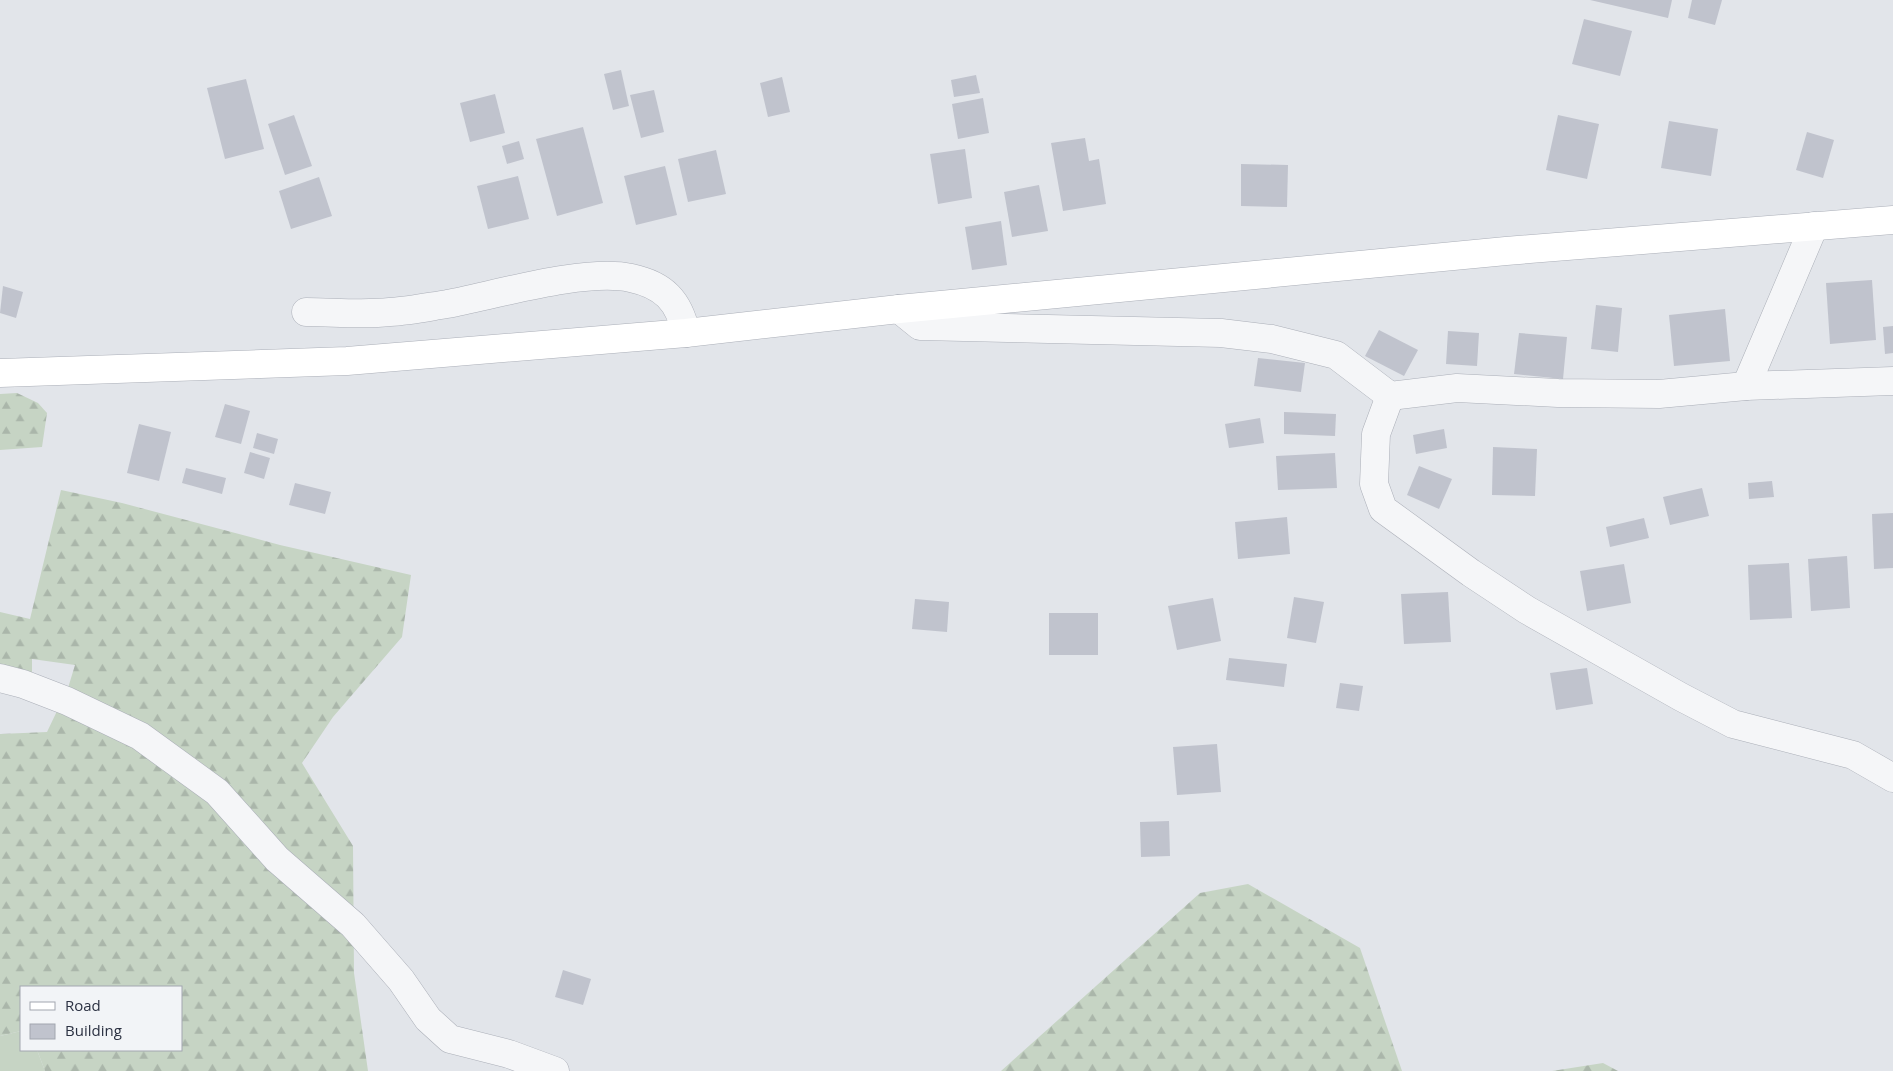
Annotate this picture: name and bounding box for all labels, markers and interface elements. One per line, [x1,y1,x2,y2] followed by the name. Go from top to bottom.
[20,986,182,1051] legend
[65,995,101,1015] text: Road
[65,1020,122,1040] text: Building

